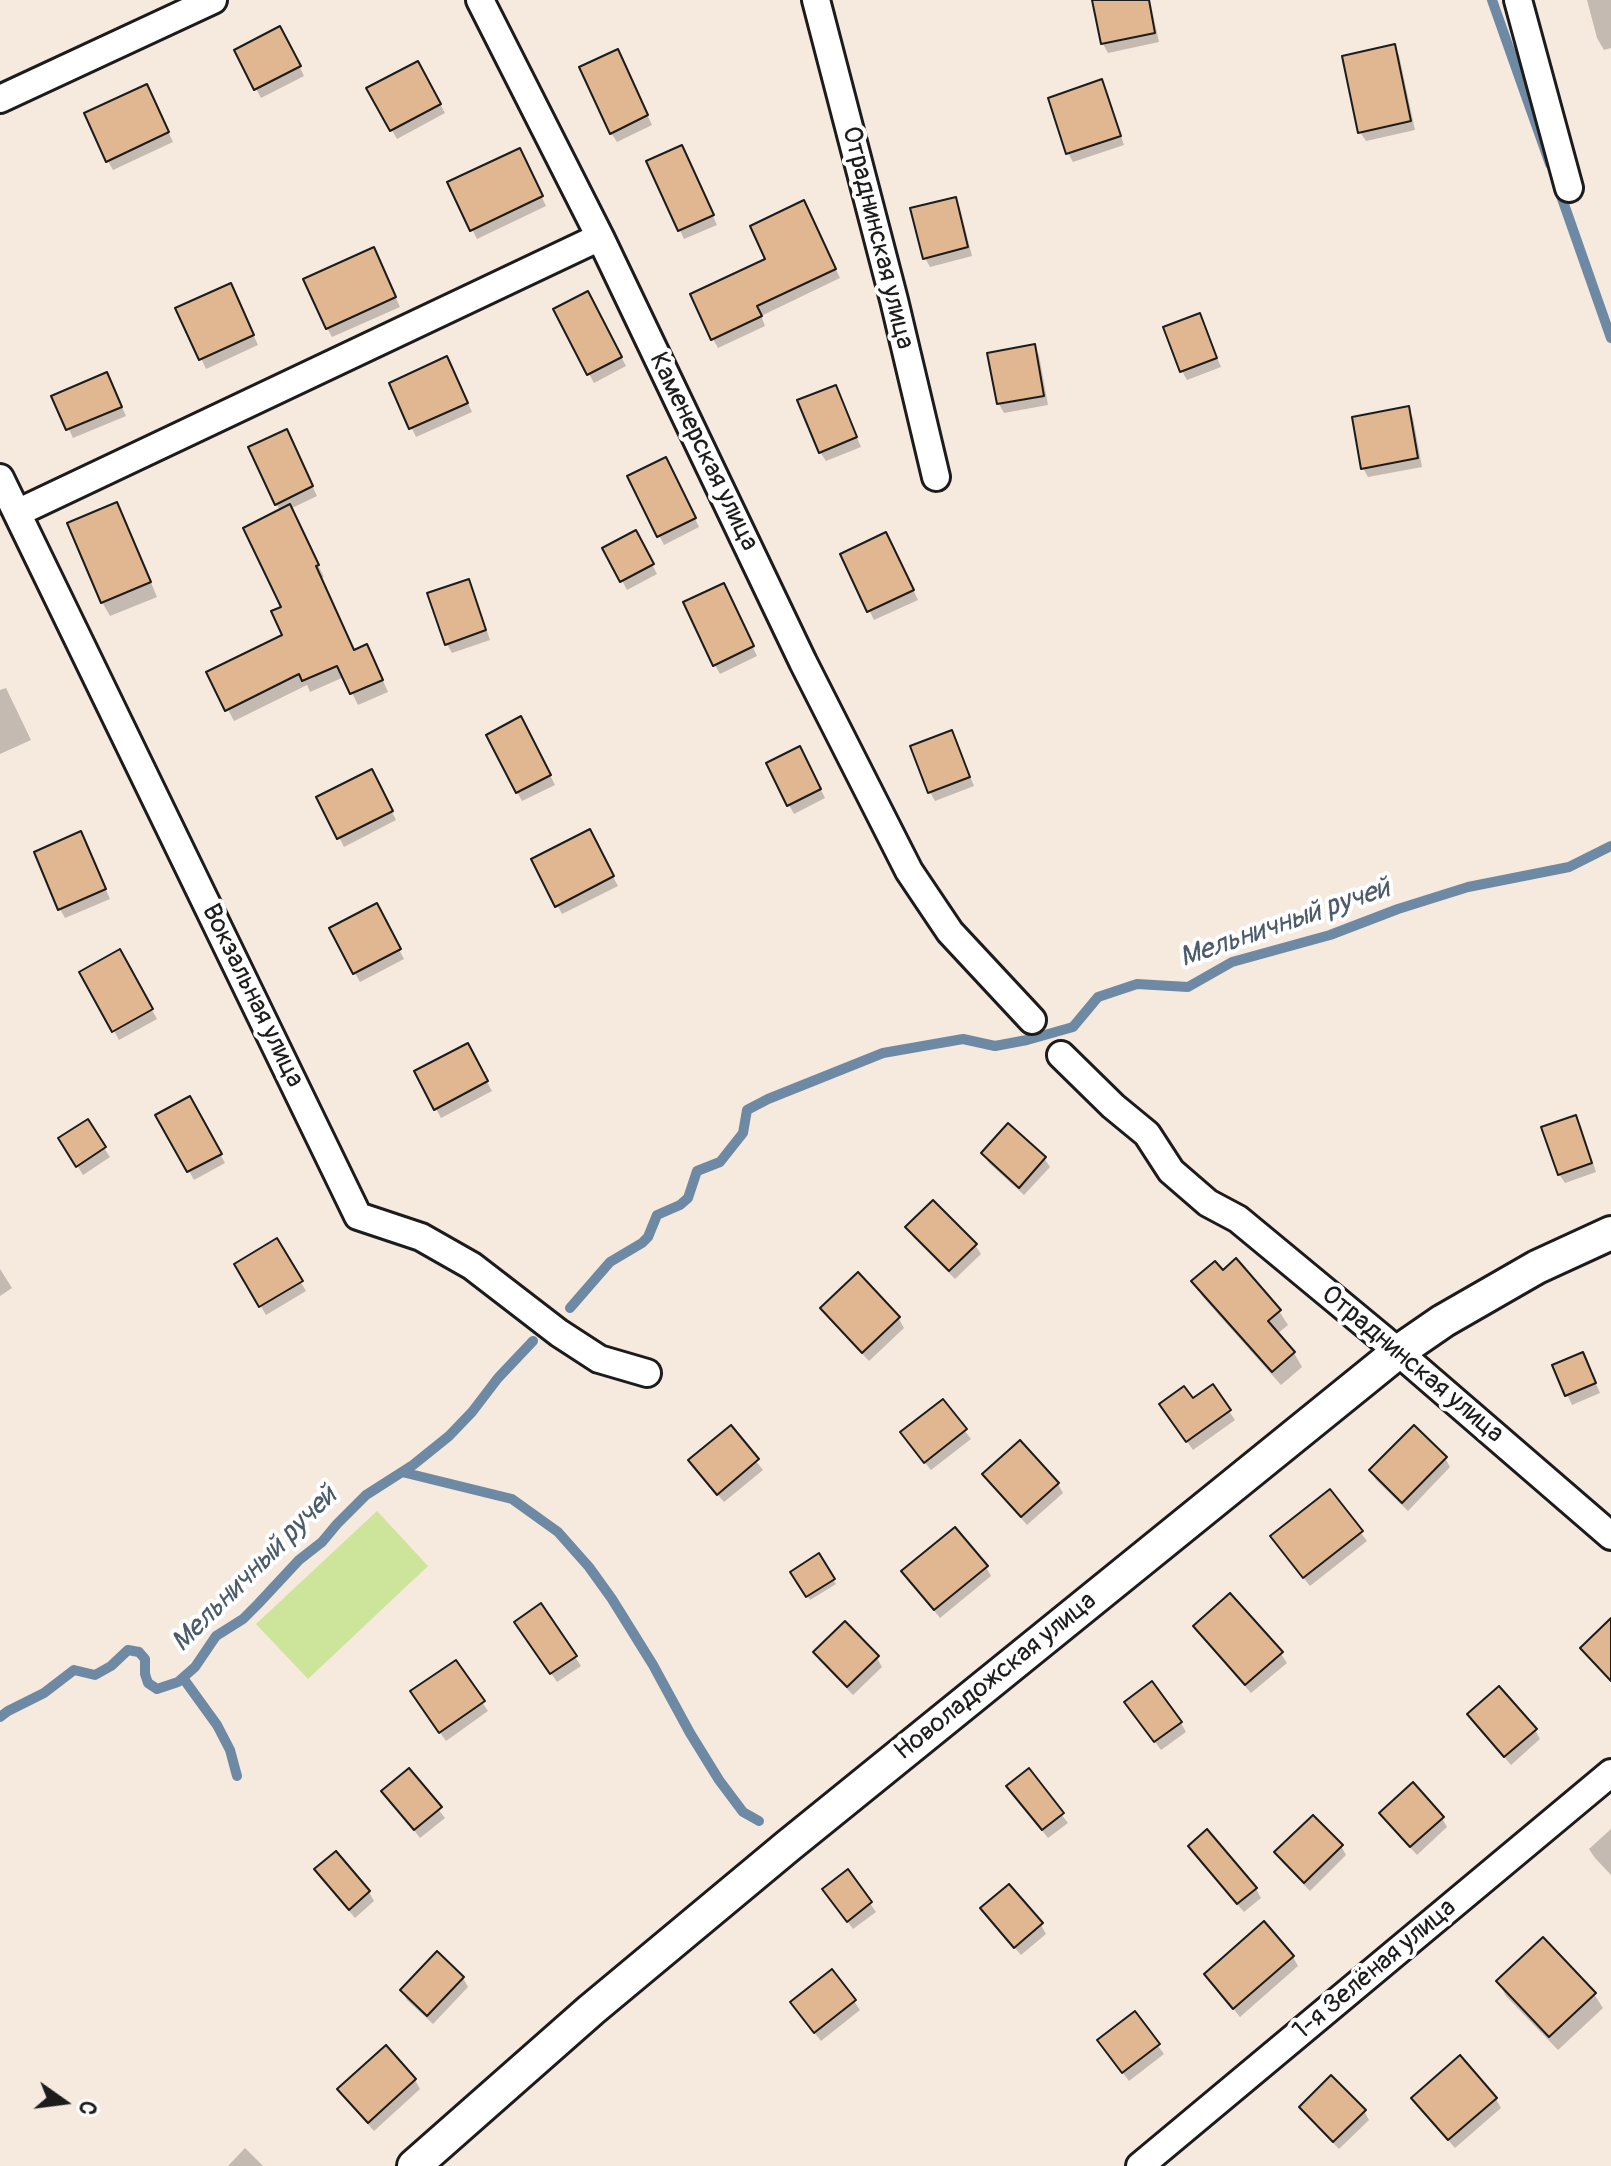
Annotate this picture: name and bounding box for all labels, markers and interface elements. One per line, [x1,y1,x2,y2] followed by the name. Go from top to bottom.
[834,123,920,353] street label: Отраднинская улица
[642,348,764,556] street label: Каменерская улица
[1175,872,1395,976] water label: Мельничный ручей
[194,899,310,1093] street label: Вокзальная улица
[1315,1280,1509,1450] street label: Отраднинская улица
[165,1480,345,1660] water label: Мельничный ручей
[889,1586,1103,1768] street label: Новоладожская улица
[1287,1893,1463,2047] street label: 1-я Зелёная улица
[24,2062,104,2142] north arrow
[72,2098,103,2118] text: С

